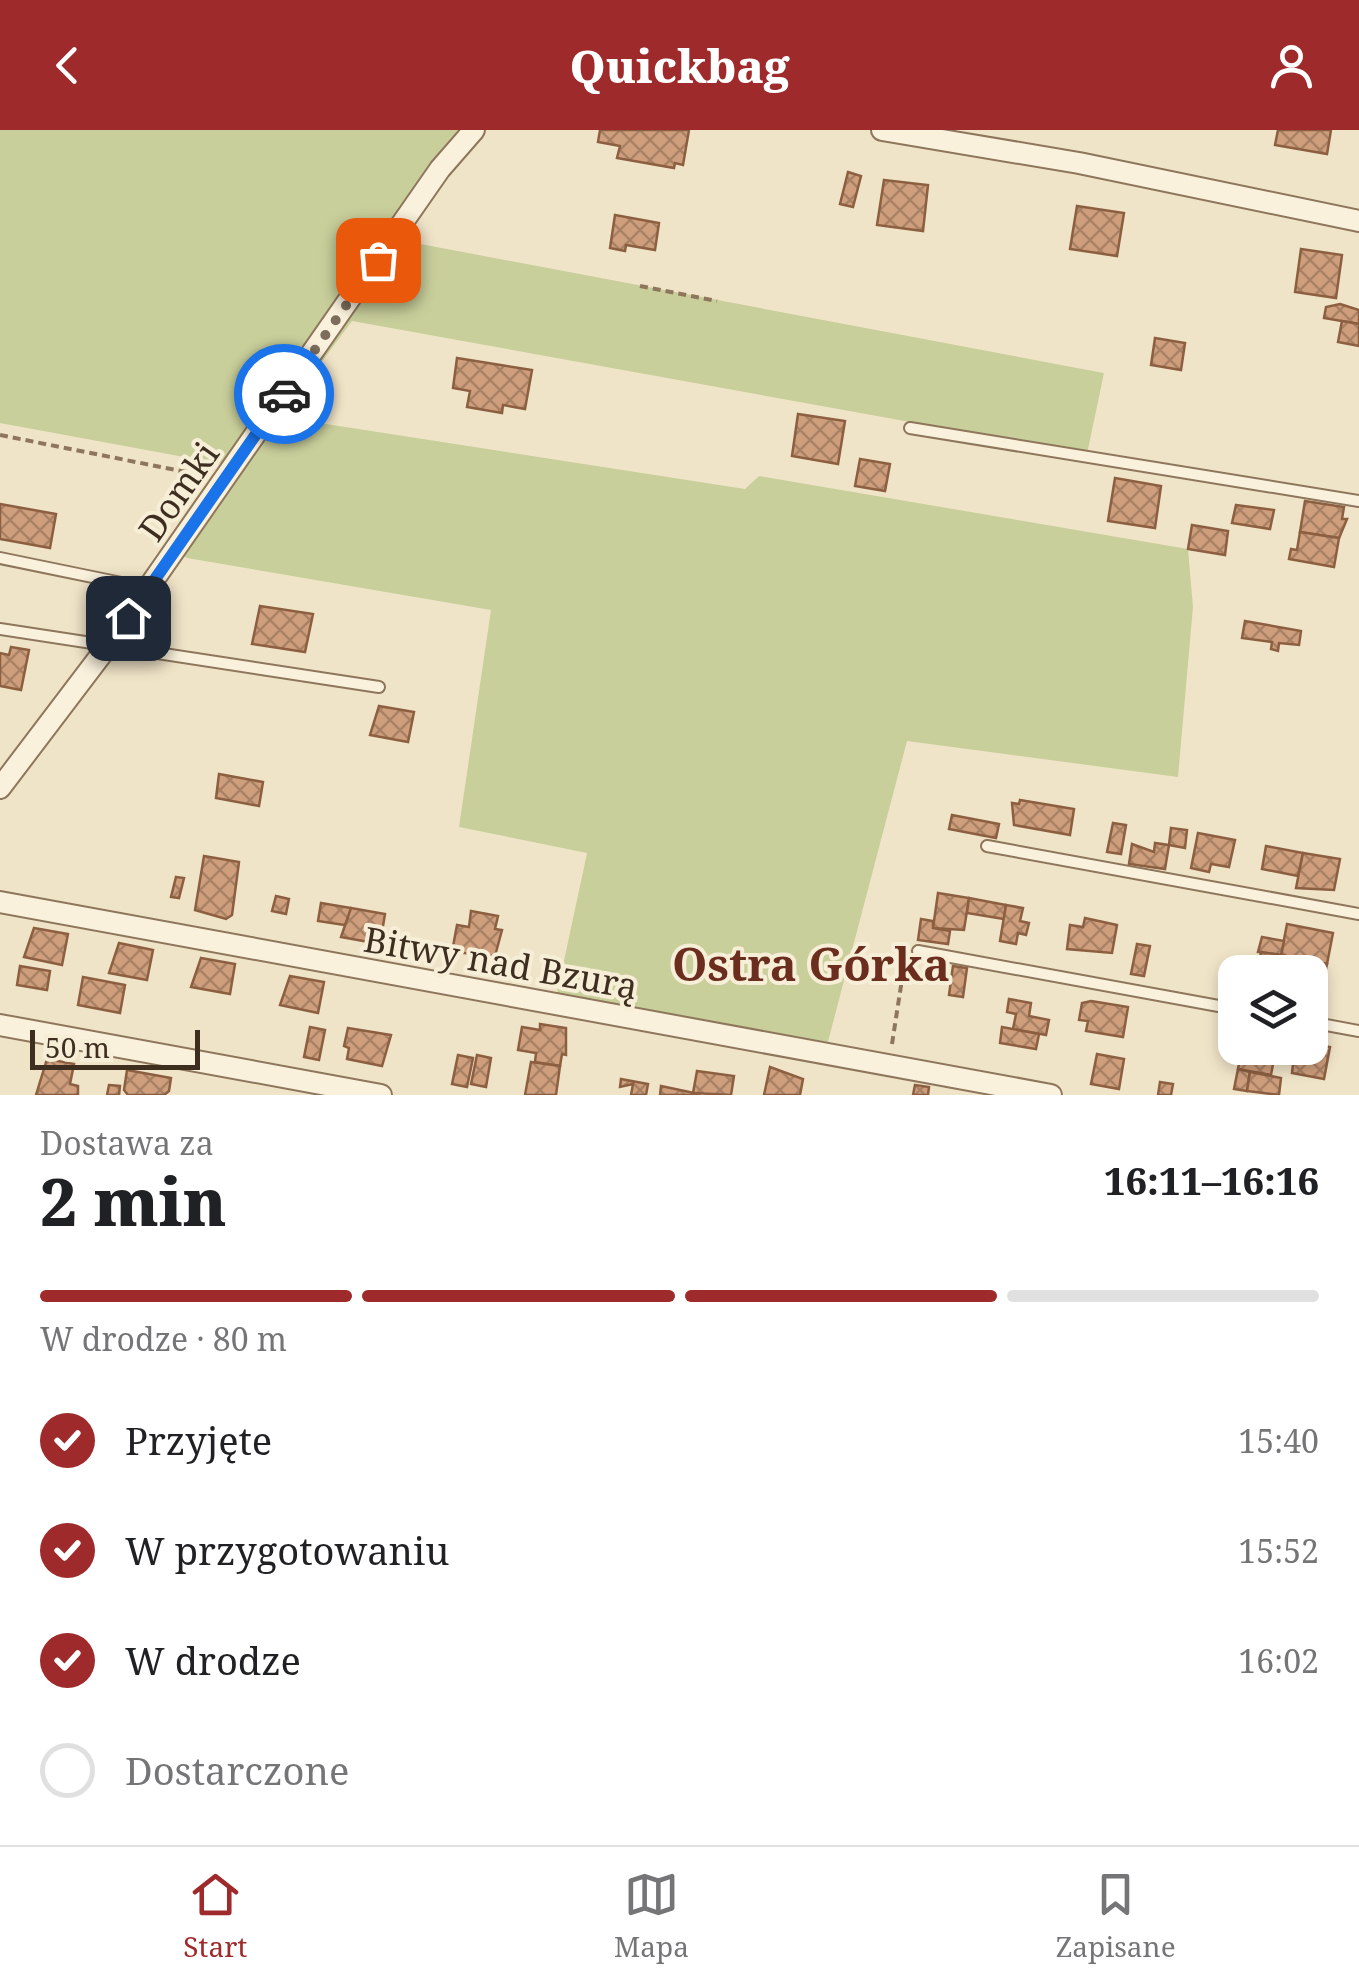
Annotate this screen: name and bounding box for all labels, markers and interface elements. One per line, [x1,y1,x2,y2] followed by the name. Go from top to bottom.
[569,35,790,96] text: Quickbag
[40,38,95,93] icon: back
[1264,38,1319,93] icon: person
[336,218,421,303] pin
[351,233,406,288] icon: bag
[234,344,334,444] courier
[257,367,312,422] icon: car
[127,432,229,550] street label: Domki
[86,576,171,661] pin
[101,591,156,646] icon: home
[361,915,641,1009] street label: Bitwy nad Bzurą
[672,933,950,994] district label: Ostra Górka
[1218,955,1328,1065] map controls
[1218,955,1328,1065] button: layers
[30,1025,200,1070] scale bar
[45,1028,110,1066] text: 50 m
[40,1121,214,1164] text: Dostawa za
[1104,1154,1319,1206] text: 16:11–16:16
[40,1157,227,1245] text: 2 min
[40,1317,287,1360] text: W drodze · 80 m
[40,1413,95,1468] icon: check
[125,1414,272,1466] text: Przyjęte
[1238,1419,1319,1462] text: 15:40
[40,1523,95,1578] icon: check
[125,1524,449,1576] text: W przygotowaniu
[1238,1529,1319,1572] text: 15:52
[40,1633,95,1688] icon: check
[125,1634,301,1686] text: W drodze
[1238,1639,1319,1682] text: 16:02
[125,1744,349,1796] text: Dostarczone
[183,1867,247,1965] tab: Start
[614,1867,689,1965] tab: Mapa
[1056,1867,1176,1965] tab: Zapisane

